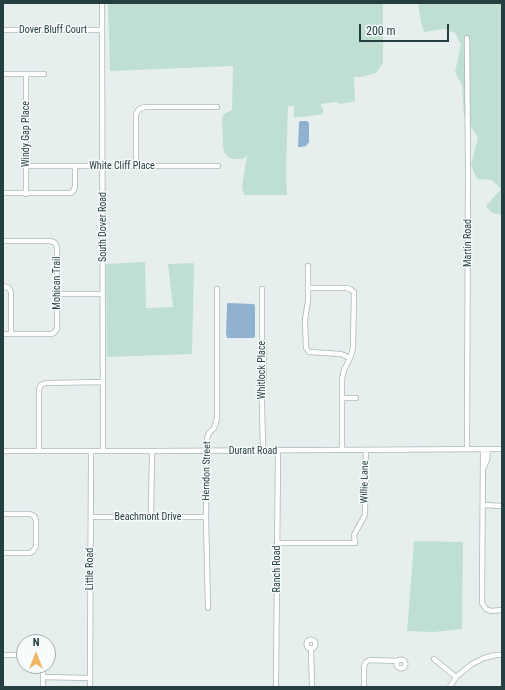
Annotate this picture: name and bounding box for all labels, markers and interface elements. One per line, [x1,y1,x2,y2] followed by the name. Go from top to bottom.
[361,16,451,42] scale bar
[19,24,87,36] street label: Dover Bluff Court
[366,24,396,38] text: 200 m
[20,101,32,167] street label: Windy Gap Place
[89,160,155,172] street label: White Cliff Place
[97,192,109,262] street label: South Dover Road
[462,219,474,267] street label: Martin Road
[51,256,63,310] street label: Mohican Trail
[256,341,268,399] street label: Whitlock Place
[200,441,214,501] street label: Herndon Street
[229,445,277,457] street label: Durant Road
[359,460,371,504] street label: Willie Lane
[115,511,181,523] street label: Beachmont Drive
[271,546,283,592] street label: Ranch Road
[84,548,96,590] street label: Little Road
[16,634,56,674] north arrow
[33,636,39,649] text: N

